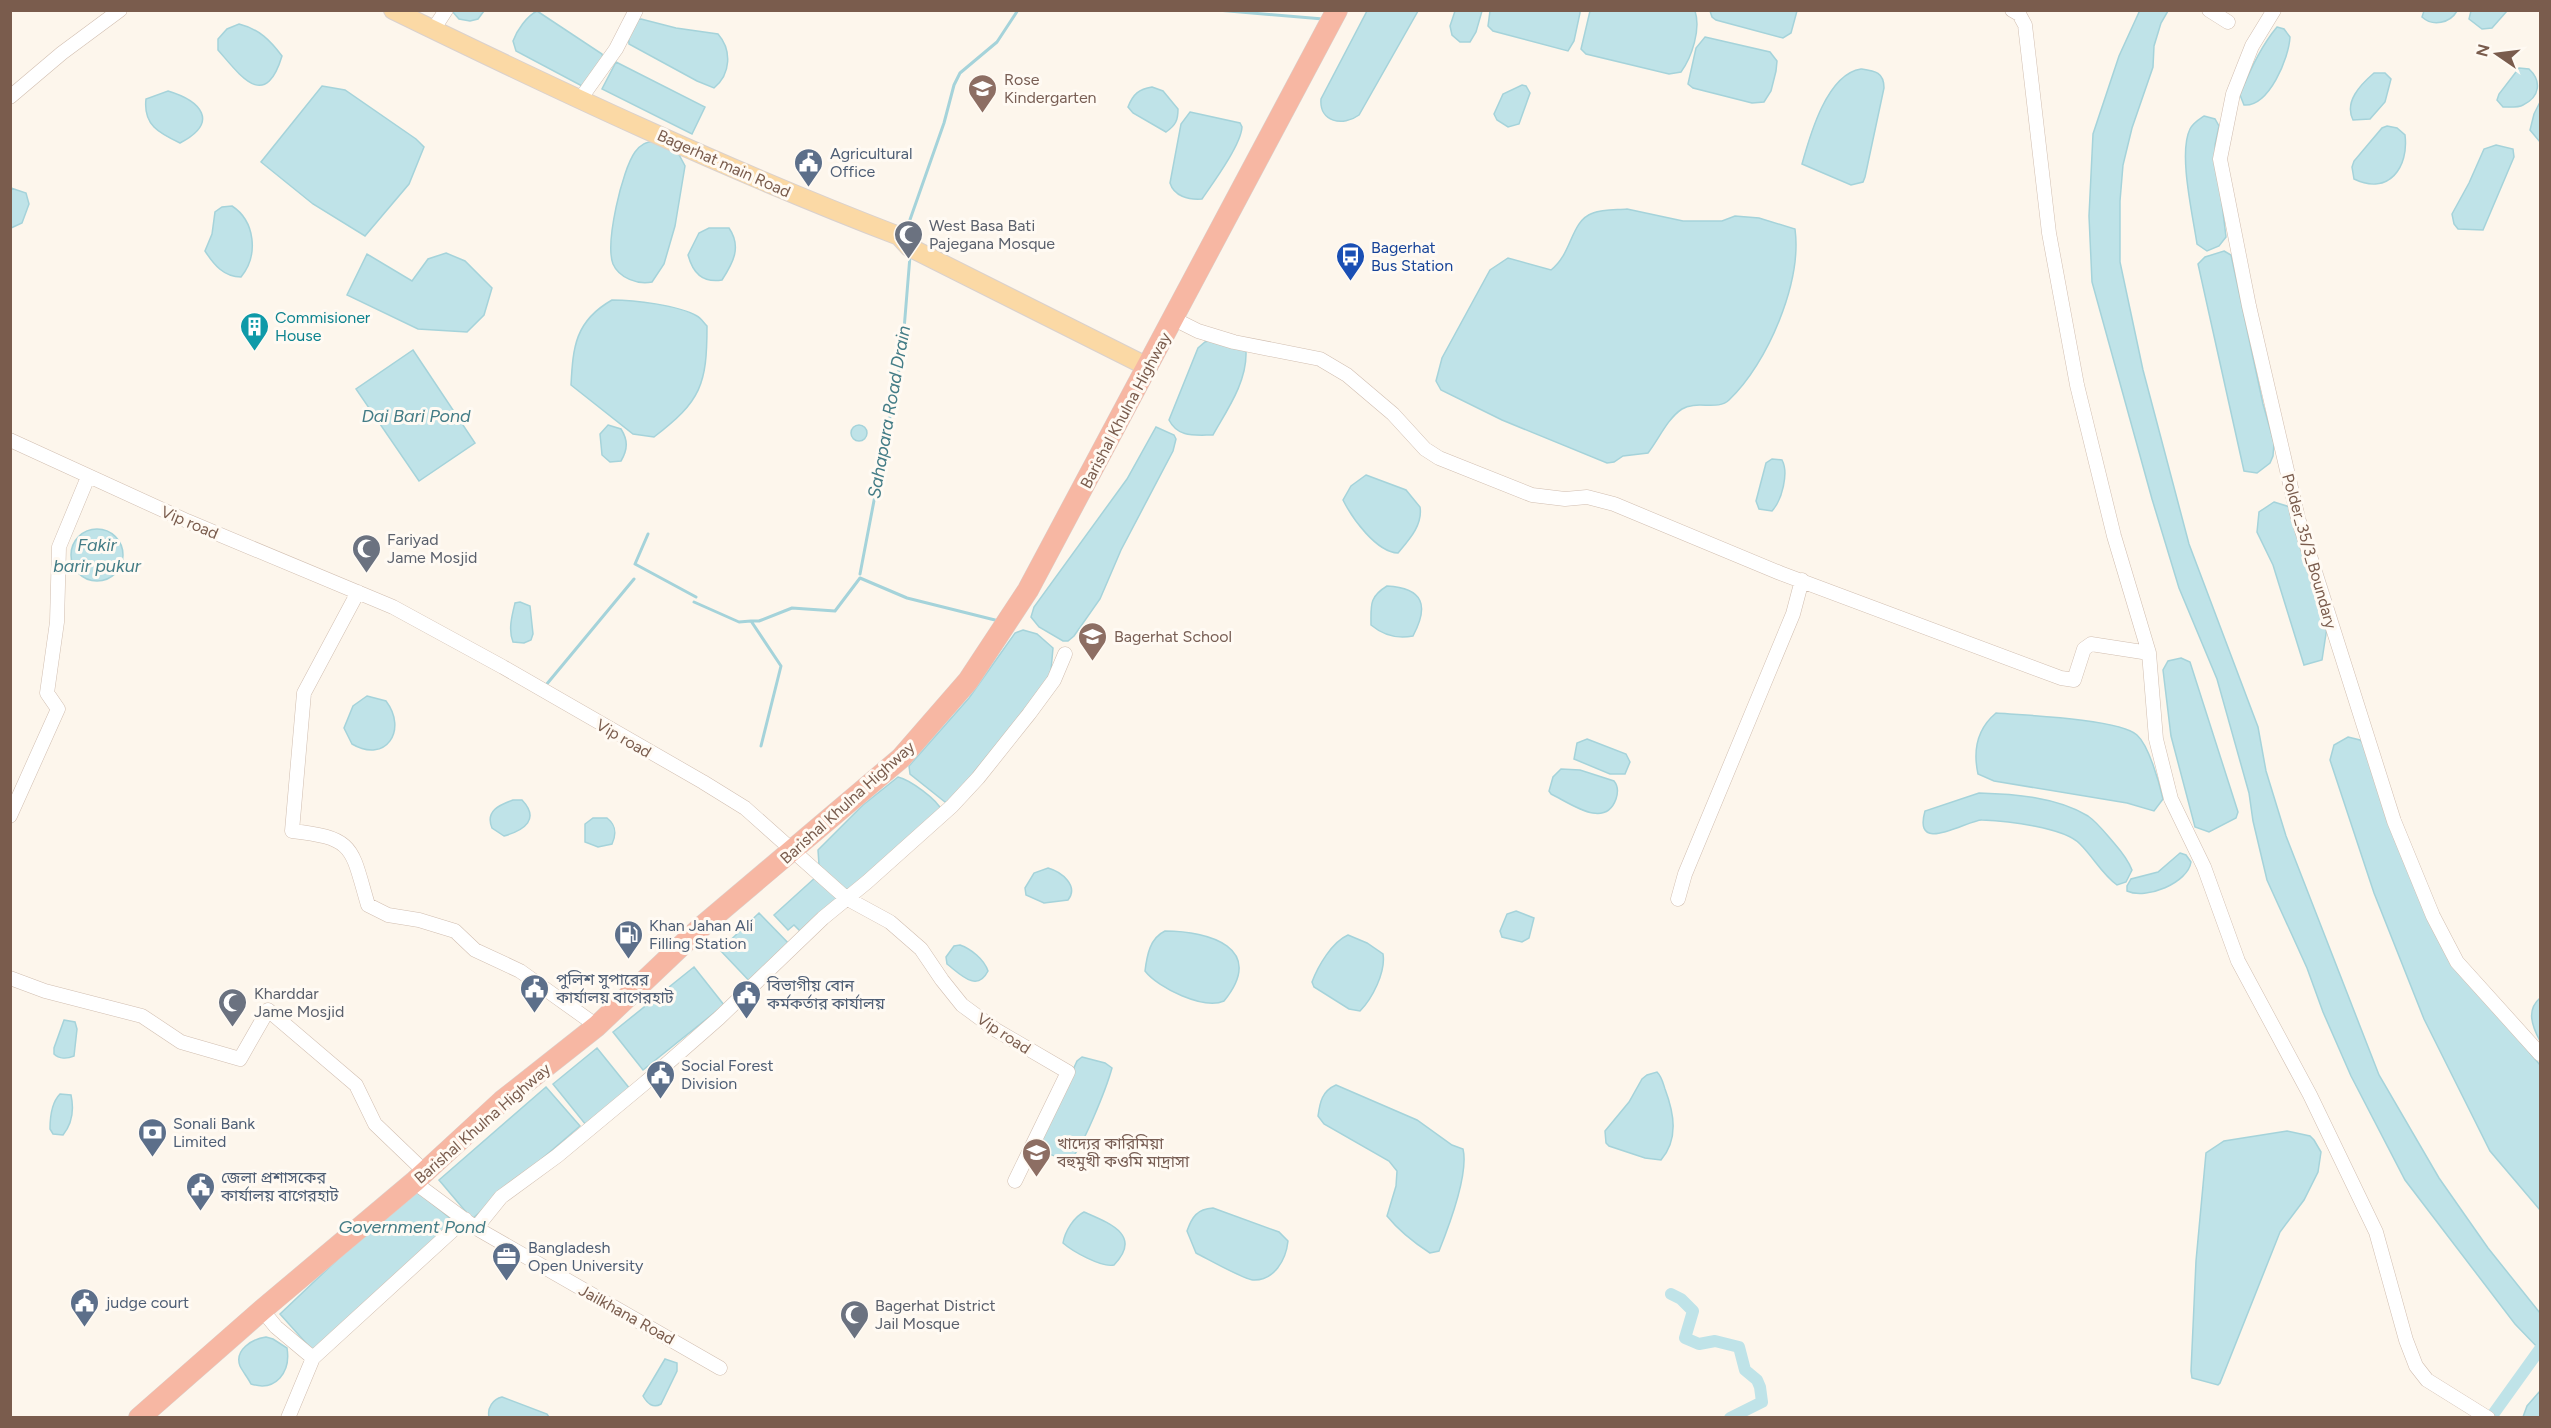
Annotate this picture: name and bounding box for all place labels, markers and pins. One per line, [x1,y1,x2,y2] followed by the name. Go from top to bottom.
[1004,70,1097,107] place label: Rose Kindergarten
[967,72,999,114] school or university icon: Rose Kindergarten
[830,144,912,181] place label: Agricultural Office
[793,146,825,188] public building icon: Agricultural Office
[929,216,1055,253] place label: West Basa Bati Pajegana Mosque
[892,218,924,260] mosque icon: West Basa Bati Pajegana Mosque
[1371,238,1453,275] place label: Bagerhat Bus Station
[1334,240,1366,282] bus stop icon: Bagerhat Bus Station
[275,308,371,345] place label: Commisioner House
[238,310,270,352] building icon: Commisioner House
[387,530,477,567] place label: Fariyad Jame Mosjid
[350,532,382,574] mosque icon: Fariyad Jame Mosjid
[1077,620,1109,662] school or university icon: Bagerhat School
[1114,627,1232,646] place label: Bagerhat School
[649,916,753,953] place label: Khan Jahan Ali Filling Station
[612,918,644,960] fuel station icon: Khan Jahan Ali Filling Station
[555,970,674,1007] place label: পুলিশ সুপারের কার্যালয় বাগেরহাট
[519,972,551,1014] public building icon: পুলিশ সুপারের কার্যালয় বাগেরহাট
[766,976,886,1013] place label: বিভাগীয় বোন কর্মকর্তার কার্যালয়
[730,978,762,1020] public building icon: বিভাগীয় বোন কর্মকর্তার কার্যালয়
[254,984,344,1021] place label: Kharddar Jame Mosjid
[217,986,249,1028] mosque icon: Kharddar Jame Mosjid
[681,1056,774,1093] place label: Social Forest Division
[644,1058,676,1100] public building icon: Social Forest Division
[173,1114,255,1151] place label: Sonali Bank Limited
[136,1116,168,1158] bank icon: Sonali Bank Limited
[1056,1134,1190,1171] place label: খাদ্যের কারিমিয়া বহুমুখী কওমি মাদ্রাসা
[1020,1136,1052,1178] school or university icon: খাদ্যের কারিমিয়া বহুমুখী কওমি মাদ্রাসা
[220,1168,339,1205] place label: জেলা প্রশাসকের কার্যালয় বাগেরহাট
[184,1170,216,1212] public building icon: জেলা প্রশাসকের কার্যালয় বাগেরহাট
[528,1238,644,1275] place label: Bangladesh Open University
[491,1240,523,1282] office icon: Bangladesh Open University
[69,1286,101,1328] public building icon: judge court
[105,1293,189,1312] place label: judge court
[875,1296,996,1333] place label: Bagerhat District Jail Mosque
[838,1298,870,1340] mosque icon: Bagerhat District Jail Mosque

